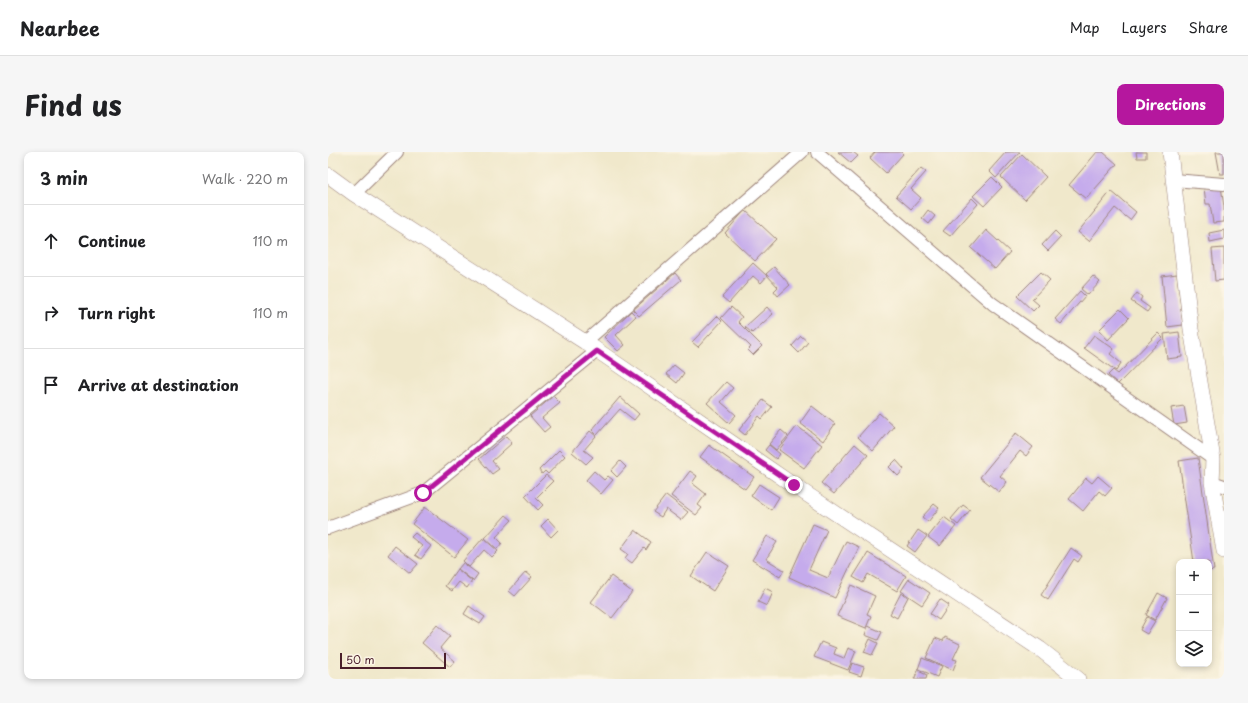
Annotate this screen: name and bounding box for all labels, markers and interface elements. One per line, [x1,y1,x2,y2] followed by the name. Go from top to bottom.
[20,14,100,42] text: Nearbee
[1070,17,1100,38] text: Map
[1122,17,1167,38] text: Layers
[1189,17,1228,38] text: Share
[24,83,122,126] text: Find us
[1117,84,1224,125] button: Directions
[40,165,88,191] text: 3 min
[202,169,288,188] text: Walk · 220 m
[78,229,146,252] text: Continue
[40,230,62,252] icon: ahead
[253,231,288,250] text: 110 m
[78,301,155,324] text: Turn right
[40,302,62,324] icon: right
[253,303,288,322] text: 110 m
[78,373,239,396] text: Arrive at destination
[40,374,62,396] icon: arrive
[785,476,803,494] route end
[414,484,432,502] route start
[1176,559,1212,667] map controls
[1176,559,1212,595] button: +
[1176,595,1212,631] button: −
[1176,631,1212,667] button: layers
[340,651,446,670] scale bar
[346,651,375,668] text: 50 m

